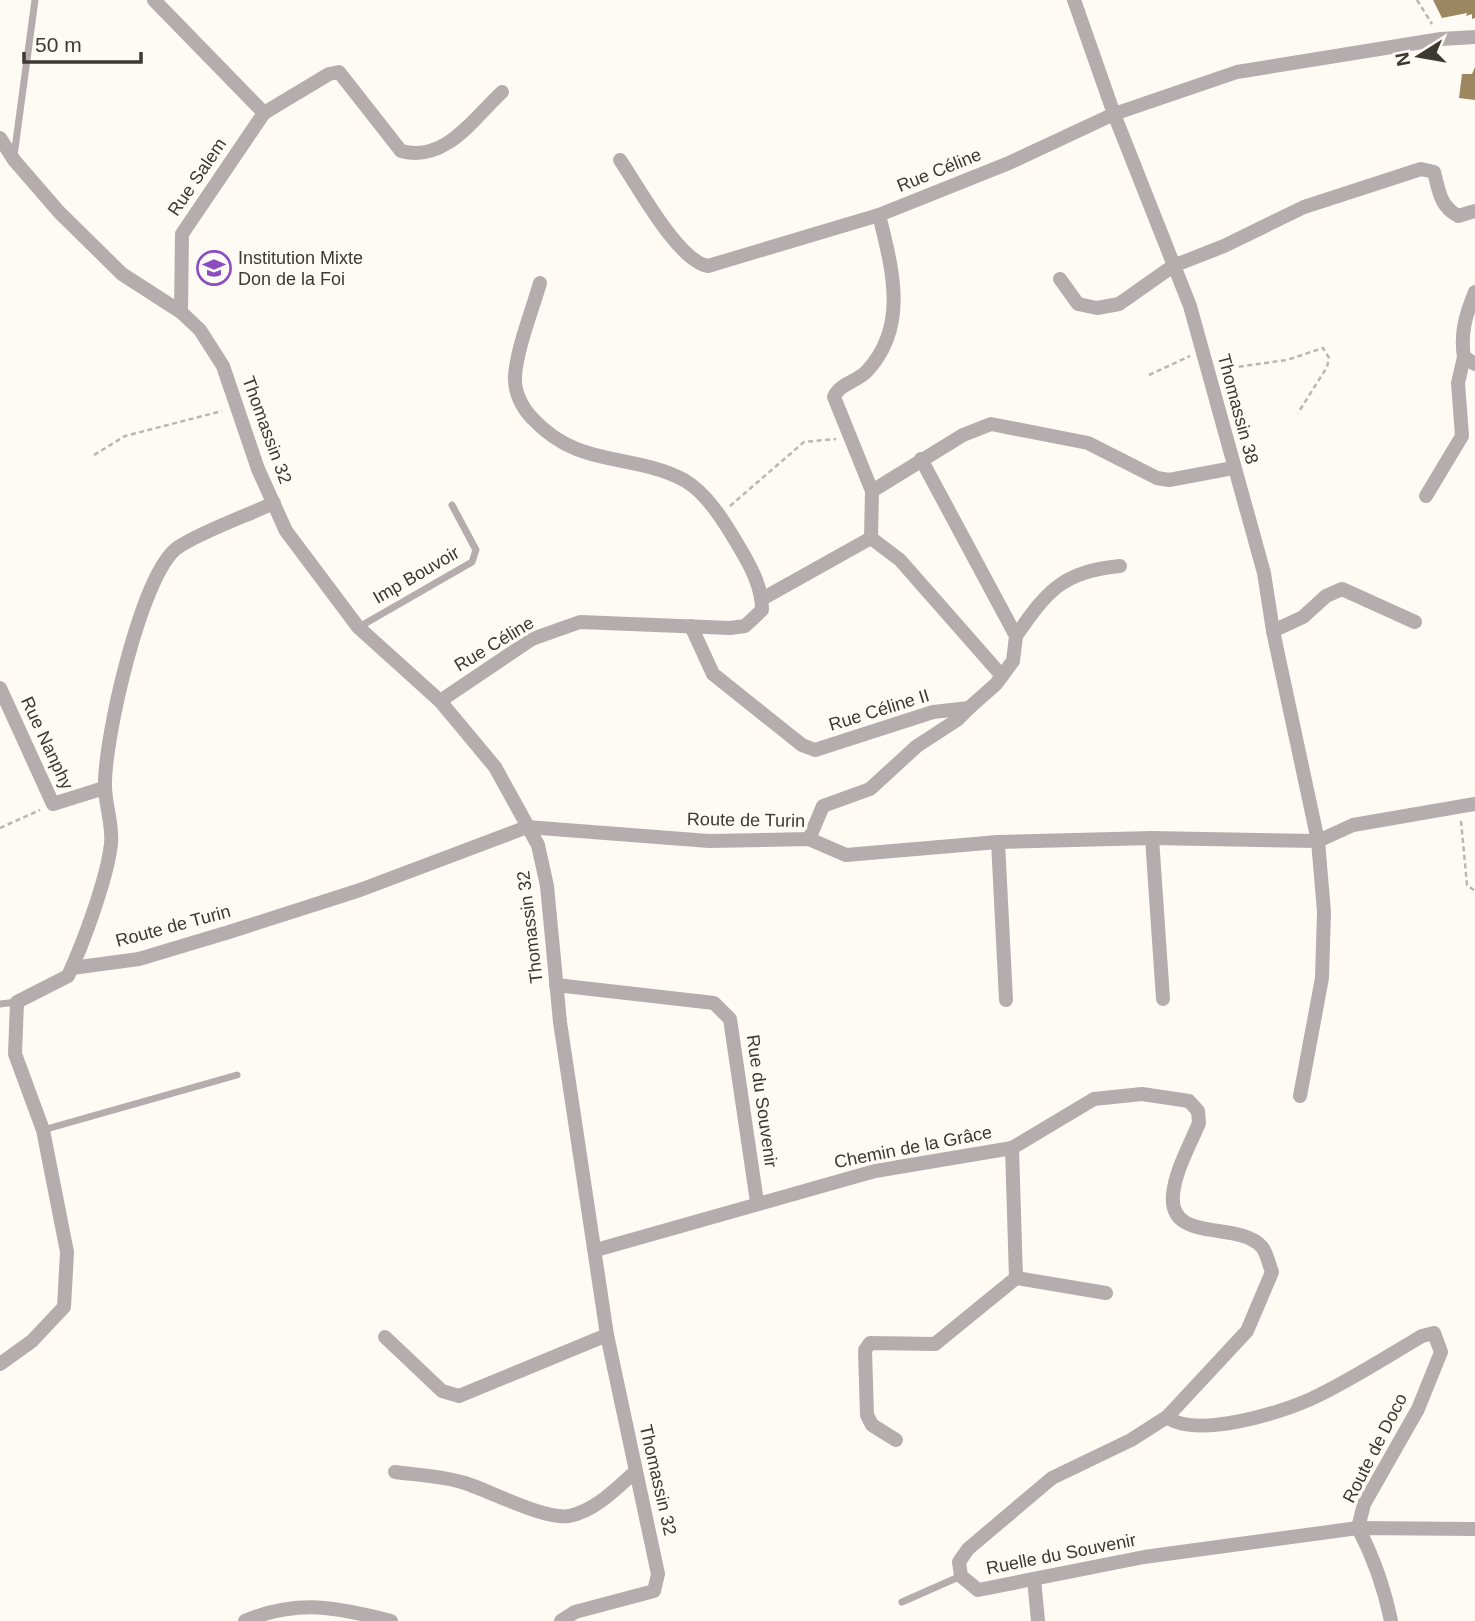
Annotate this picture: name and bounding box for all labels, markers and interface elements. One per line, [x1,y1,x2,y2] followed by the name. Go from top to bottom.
[24,21,142,65] scale bar
[1384,21,1454,91] north arrow
[35,33,82,56] text: 50 m
[1391,50,1414,68] text: N
[164,134,230,220] street label: Rue Salem
[894,144,984,196] street label: Rue Céline
[238,248,363,289] place label: Institution Mixte Don de la Foi
[195,249,233,287] school or university icon: Institution Mixte Don de la Foi
[1214,352,1262,466] street label: Thomassin 38
[238,373,296,487] street label: Thomassin 32
[369,542,463,608] street label: Imp Bouvoir
[451,612,537,676] street label: Rue Céline
[826,685,932,735] street label: Rue Céline II
[17,693,77,793] street label: Rue Nanphy
[687,809,805,831] street label: Route de Turin
[513,870,547,984] street label: Thomassin 32
[113,901,233,951] street label: Route de Turin
[743,1033,781,1169] street label: Rue du Souvenir
[833,1122,993,1172] street label: Chemin de la Grâce
[1339,1390,1411,1506] street label: Route de Doco
[636,1423,680,1537] street label: Thomassin 32
[984,1530,1138,1578] street label: Ruelle du Souvenir

